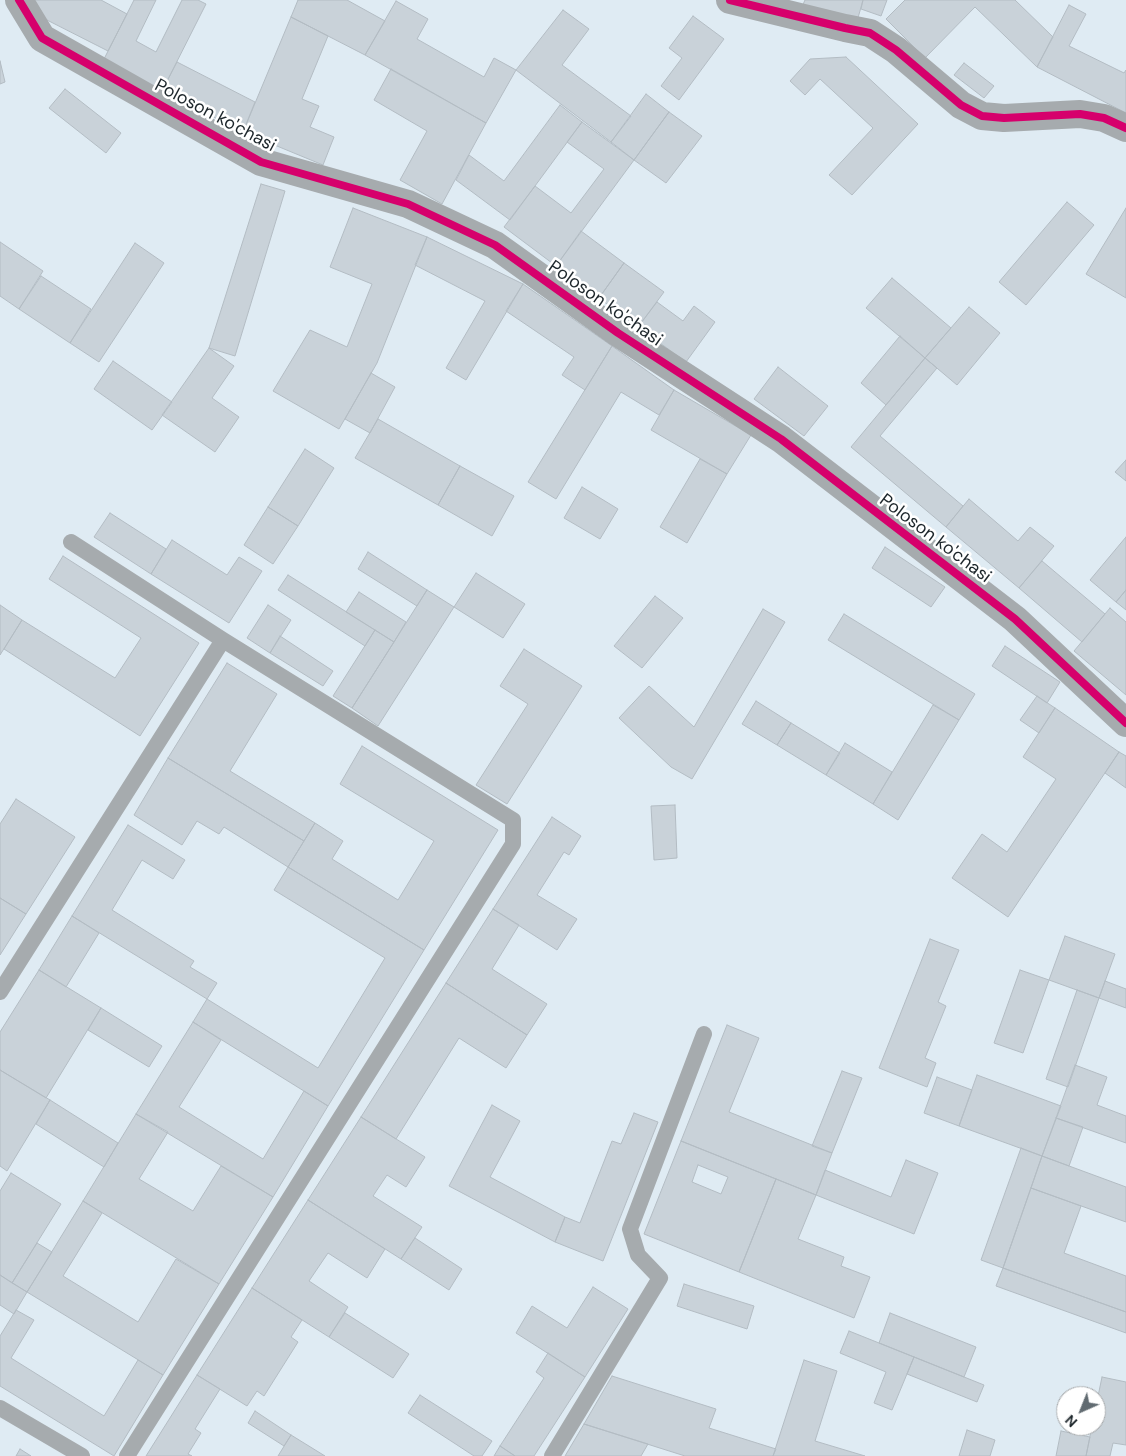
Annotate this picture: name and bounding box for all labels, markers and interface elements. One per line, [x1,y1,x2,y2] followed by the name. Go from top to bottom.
[151,75,279,157] street label: Poloson ko'chasi
[544,257,666,351] street label: Poloson ko'chasi
[875,490,995,588] street label: Poloson ko'chasi
[1056,1386,1106,1436] north arrow
[1061,1411,1081,1431] text: N

